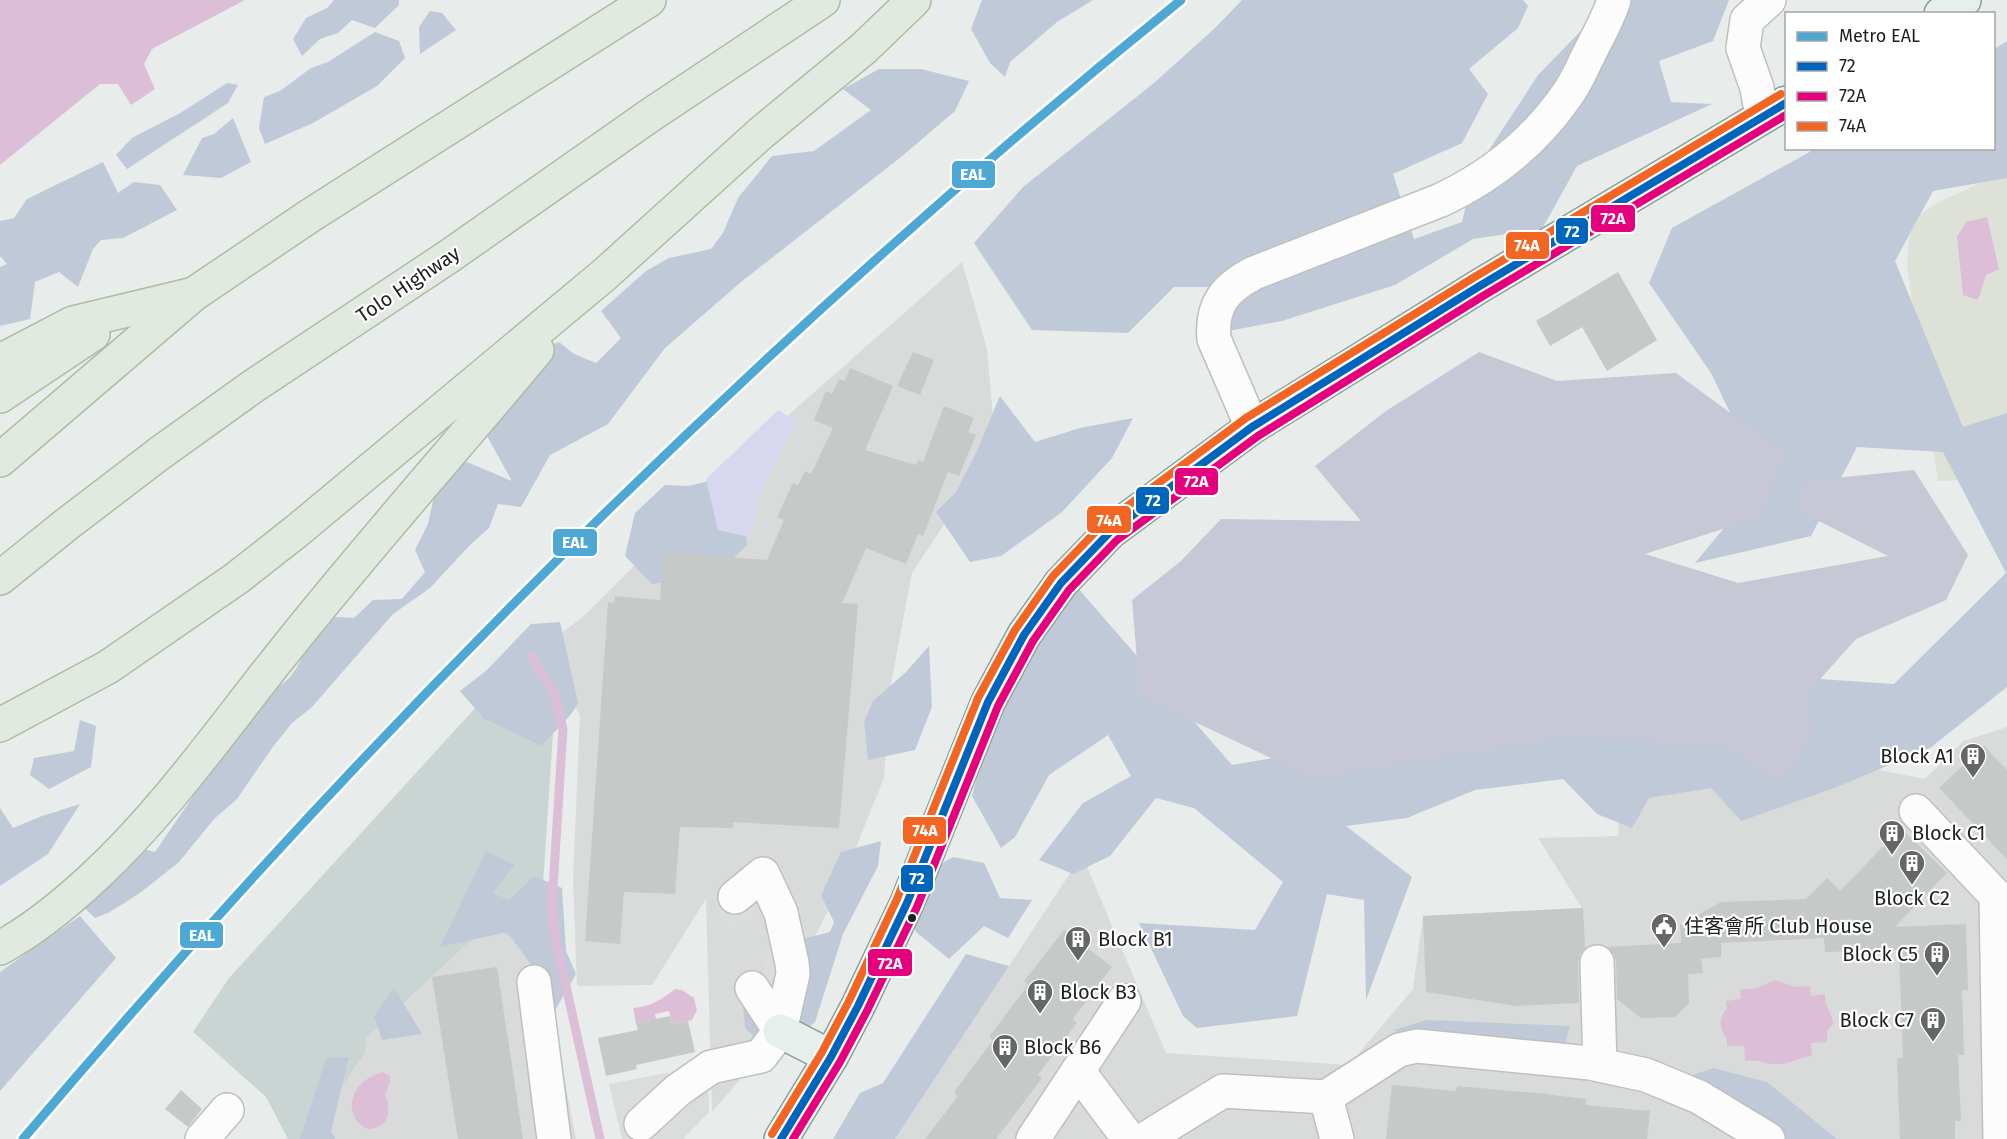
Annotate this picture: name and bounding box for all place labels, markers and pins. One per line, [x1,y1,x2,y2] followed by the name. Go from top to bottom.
[1958,741,1988,779] building icon: Block A1
[1880,744,1954,768] place label: Block A1
[1877,818,1907,856] building icon: Block C1
[1912,821,1985,845] place label: Block C1
[1897,848,1927,886] building icon: Block C2
[1874,886,1950,910] place label: Block C2
[1649,911,1679,949] public building icon: 住客會所 Club House
[906,912,918,924] unlabelled marker
[1684,914,1872,938] place label: 住客會所 Club House
[1063,924,1093,962] building icon: Block B1
[1098,927,1173,951] place label: Block B1
[1922,939,1952,977] building icon: Block C5
[1842,942,1918,966] place label: Block C5
[1025,977,1055,1015] building icon: Block B3
[1060,980,1137,1004] place label: Block B3
[1918,1005,1948,1043] building icon: Block C7
[1839,1008,1914,1032] place label: Block C7
[990,1032,1020,1070] building icon: Block B6
[1024,1035,1102,1059] place label: Block B6

